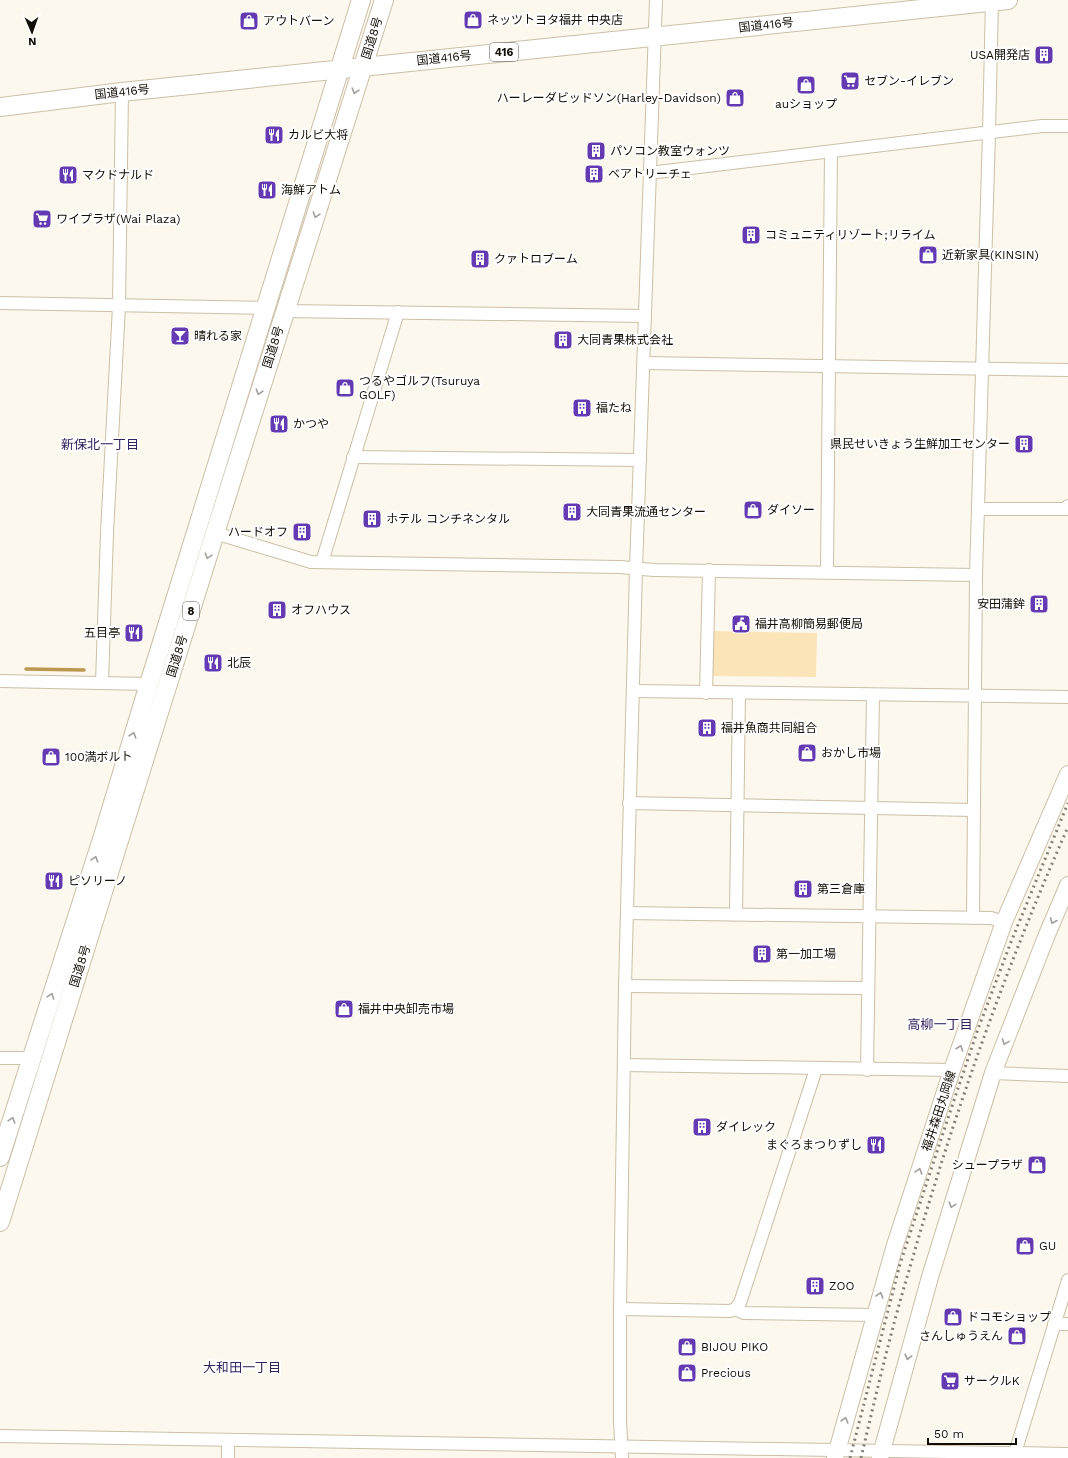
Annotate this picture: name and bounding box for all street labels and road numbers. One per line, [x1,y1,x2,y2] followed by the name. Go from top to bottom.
[359,15,385,61] street label: 国道8号
[738,15,794,35] street label: 国道416号
[490,43,518,61] road number: 416
[416,48,472,68] street label: 国道416号
[94,82,150,102] street label: 国道416号
[260,324,286,370] street label: 国道8号
[183,602,199,620] road number: 8
[164,633,190,679] street label: 国道8号
[67,943,93,989] street label: 国道8号
[919,1069,959,1153] street label: 福井森田丸岡線

